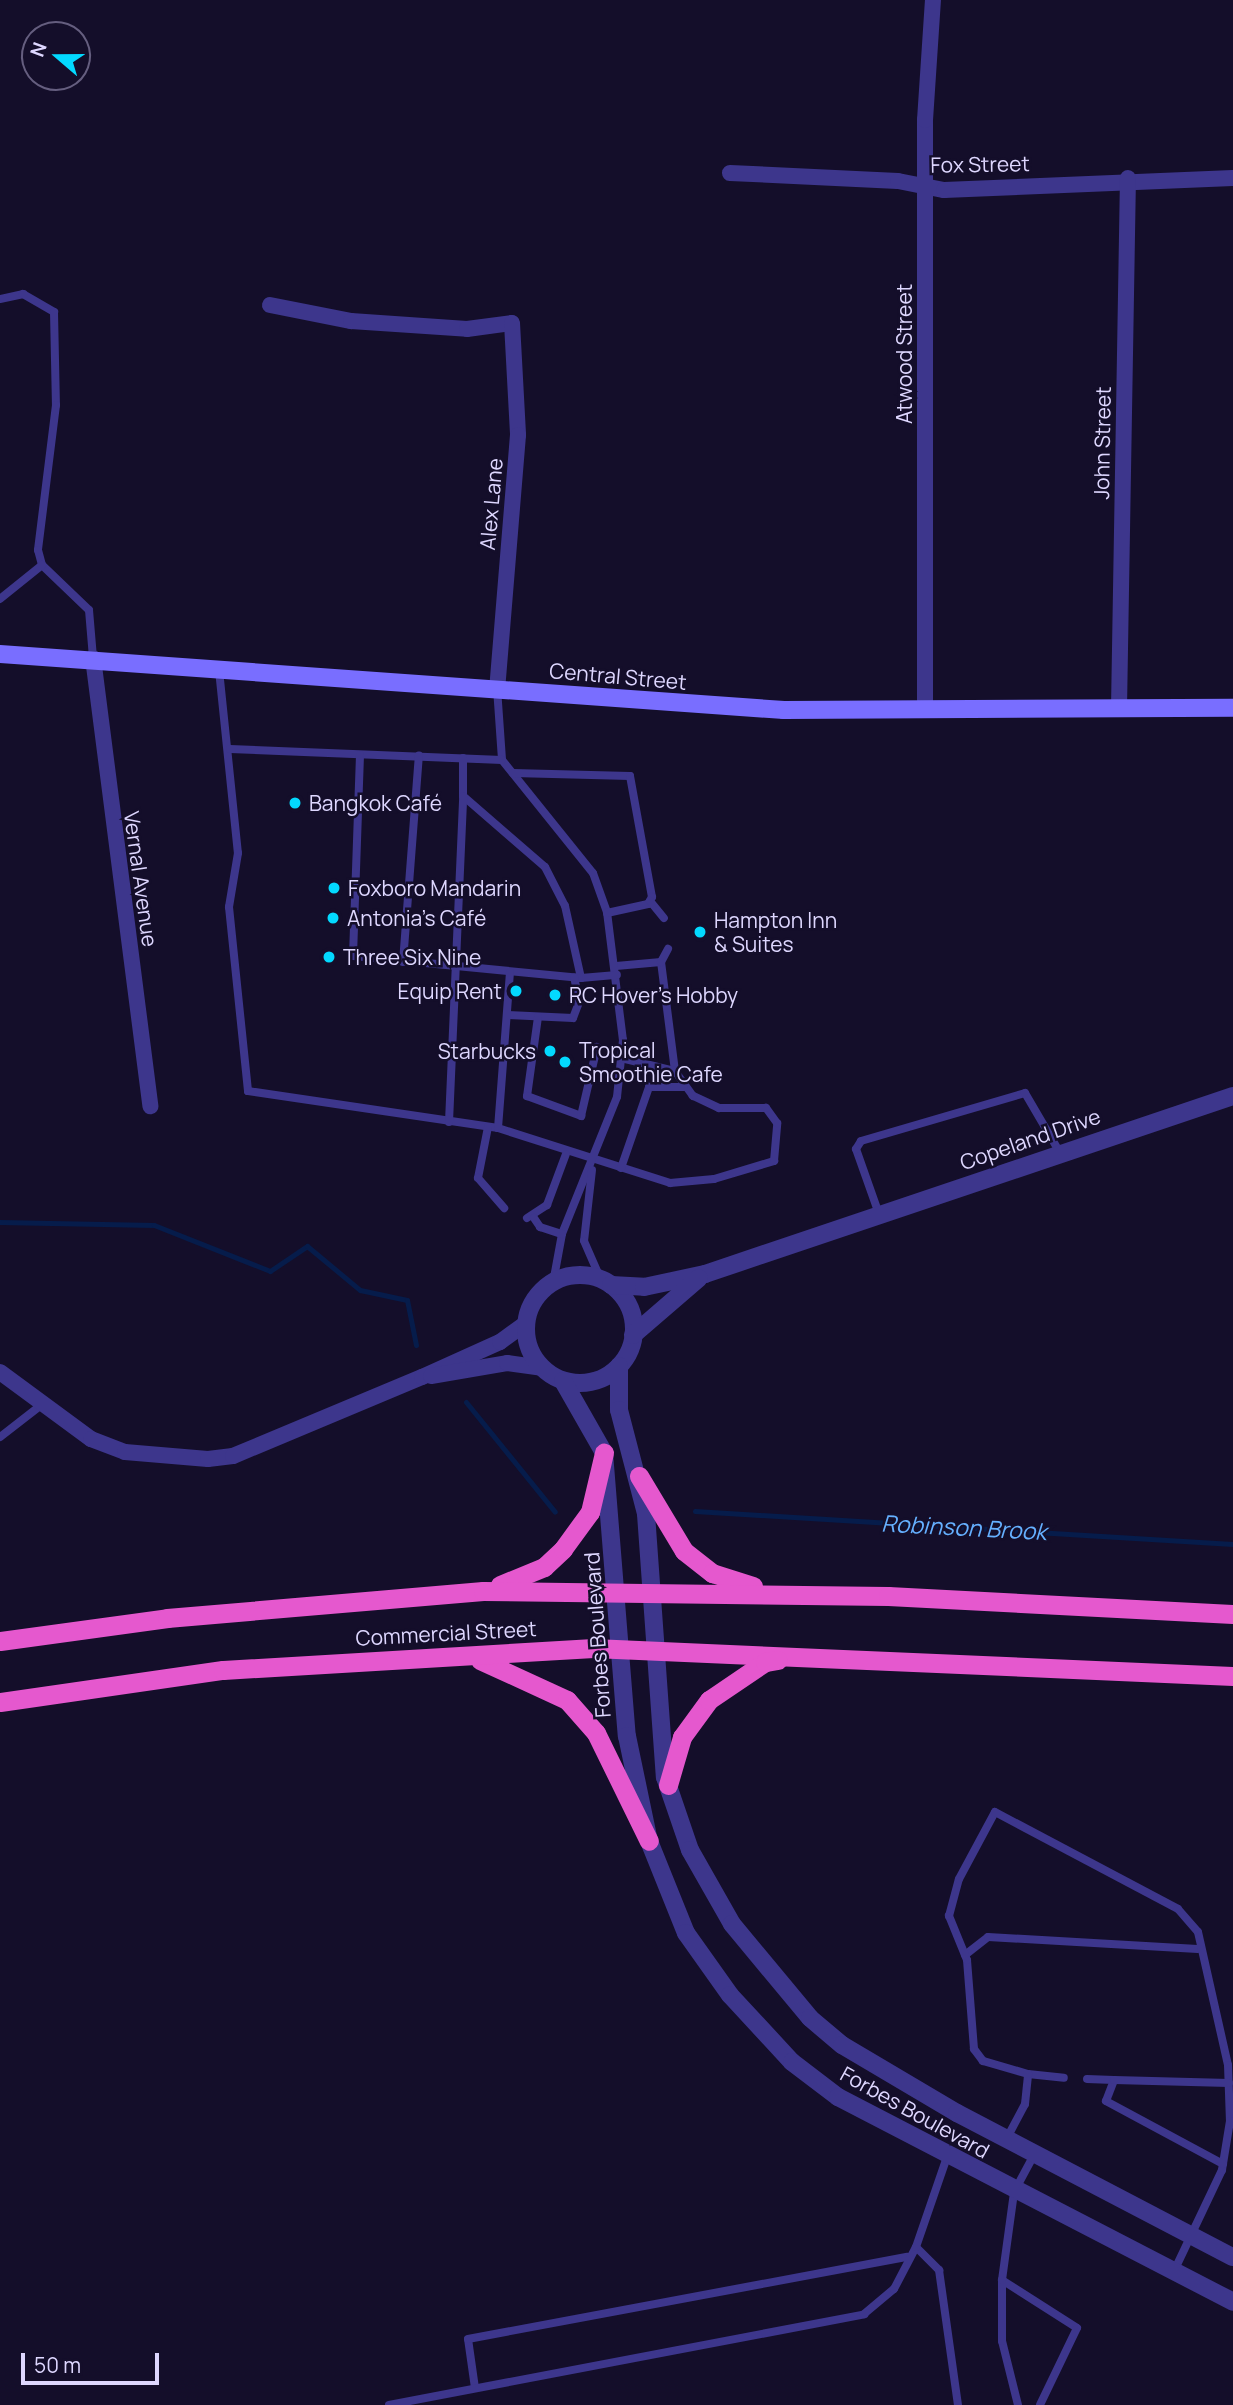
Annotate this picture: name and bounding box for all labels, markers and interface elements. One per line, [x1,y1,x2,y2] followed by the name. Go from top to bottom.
[21,21,91,91] north arrow
[24,39,53,60] text: N
[930,151,1030,177] street label: Fox Street
[891,284,917,424] street label: Atwood Street
[1088,386,1116,500] street label: John Street
[474,457,508,551] street label: Alex Lane
[548,657,688,695] street label: Central Street
[309,790,442,816] place label: Bangkok Café
[287,795,303,811] marker: Bangkok Café
[119,810,163,948] street label: Vernal Avenue
[348,875,521,901] place label: Foxboro Mandarin
[326,880,342,896] marker: Foxboro Mandarin
[347,905,486,931] place label: Antonia's Café
[714,907,837,957] place label: Hampton Inn & Suites
[325,910,341,926] marker: Antonia's Café
[692,924,708,940] marker: Hampton Inn & Suites
[343,944,481,970] place label: Three Six Nine
[321,949,337,965] marker: Three Six Nine
[397,978,502,1004] place label: Equip Rent
[569,982,738,1008] place label: RC Hover's Hobby
[508,983,524,999] marker: Equip Rent
[547,987,563,1003] marker: RC Hover's Hobby
[579,1037,723,1087] place label: Tropical Smoothie Cafe
[438,1038,536,1064] place label: Starbucks
[542,1043,558,1059] marker: Starbucks
[557,1054,573,1070] marker: Tropical Smoothie Cafe
[956,1103,1104,1175] street label: Copeland Drive
[881,1509,1047,1545] water label: Robinson Brook
[579,1551,615,1719] street label: Forbes Boulevard
[355,1616,537,1650] street label: Commercial Street
[836,2061,994,2163] street label: Forbes Boulevard
[24,2338,163,2382] scale bar
[34,2351,81,2379] text: 50 m

